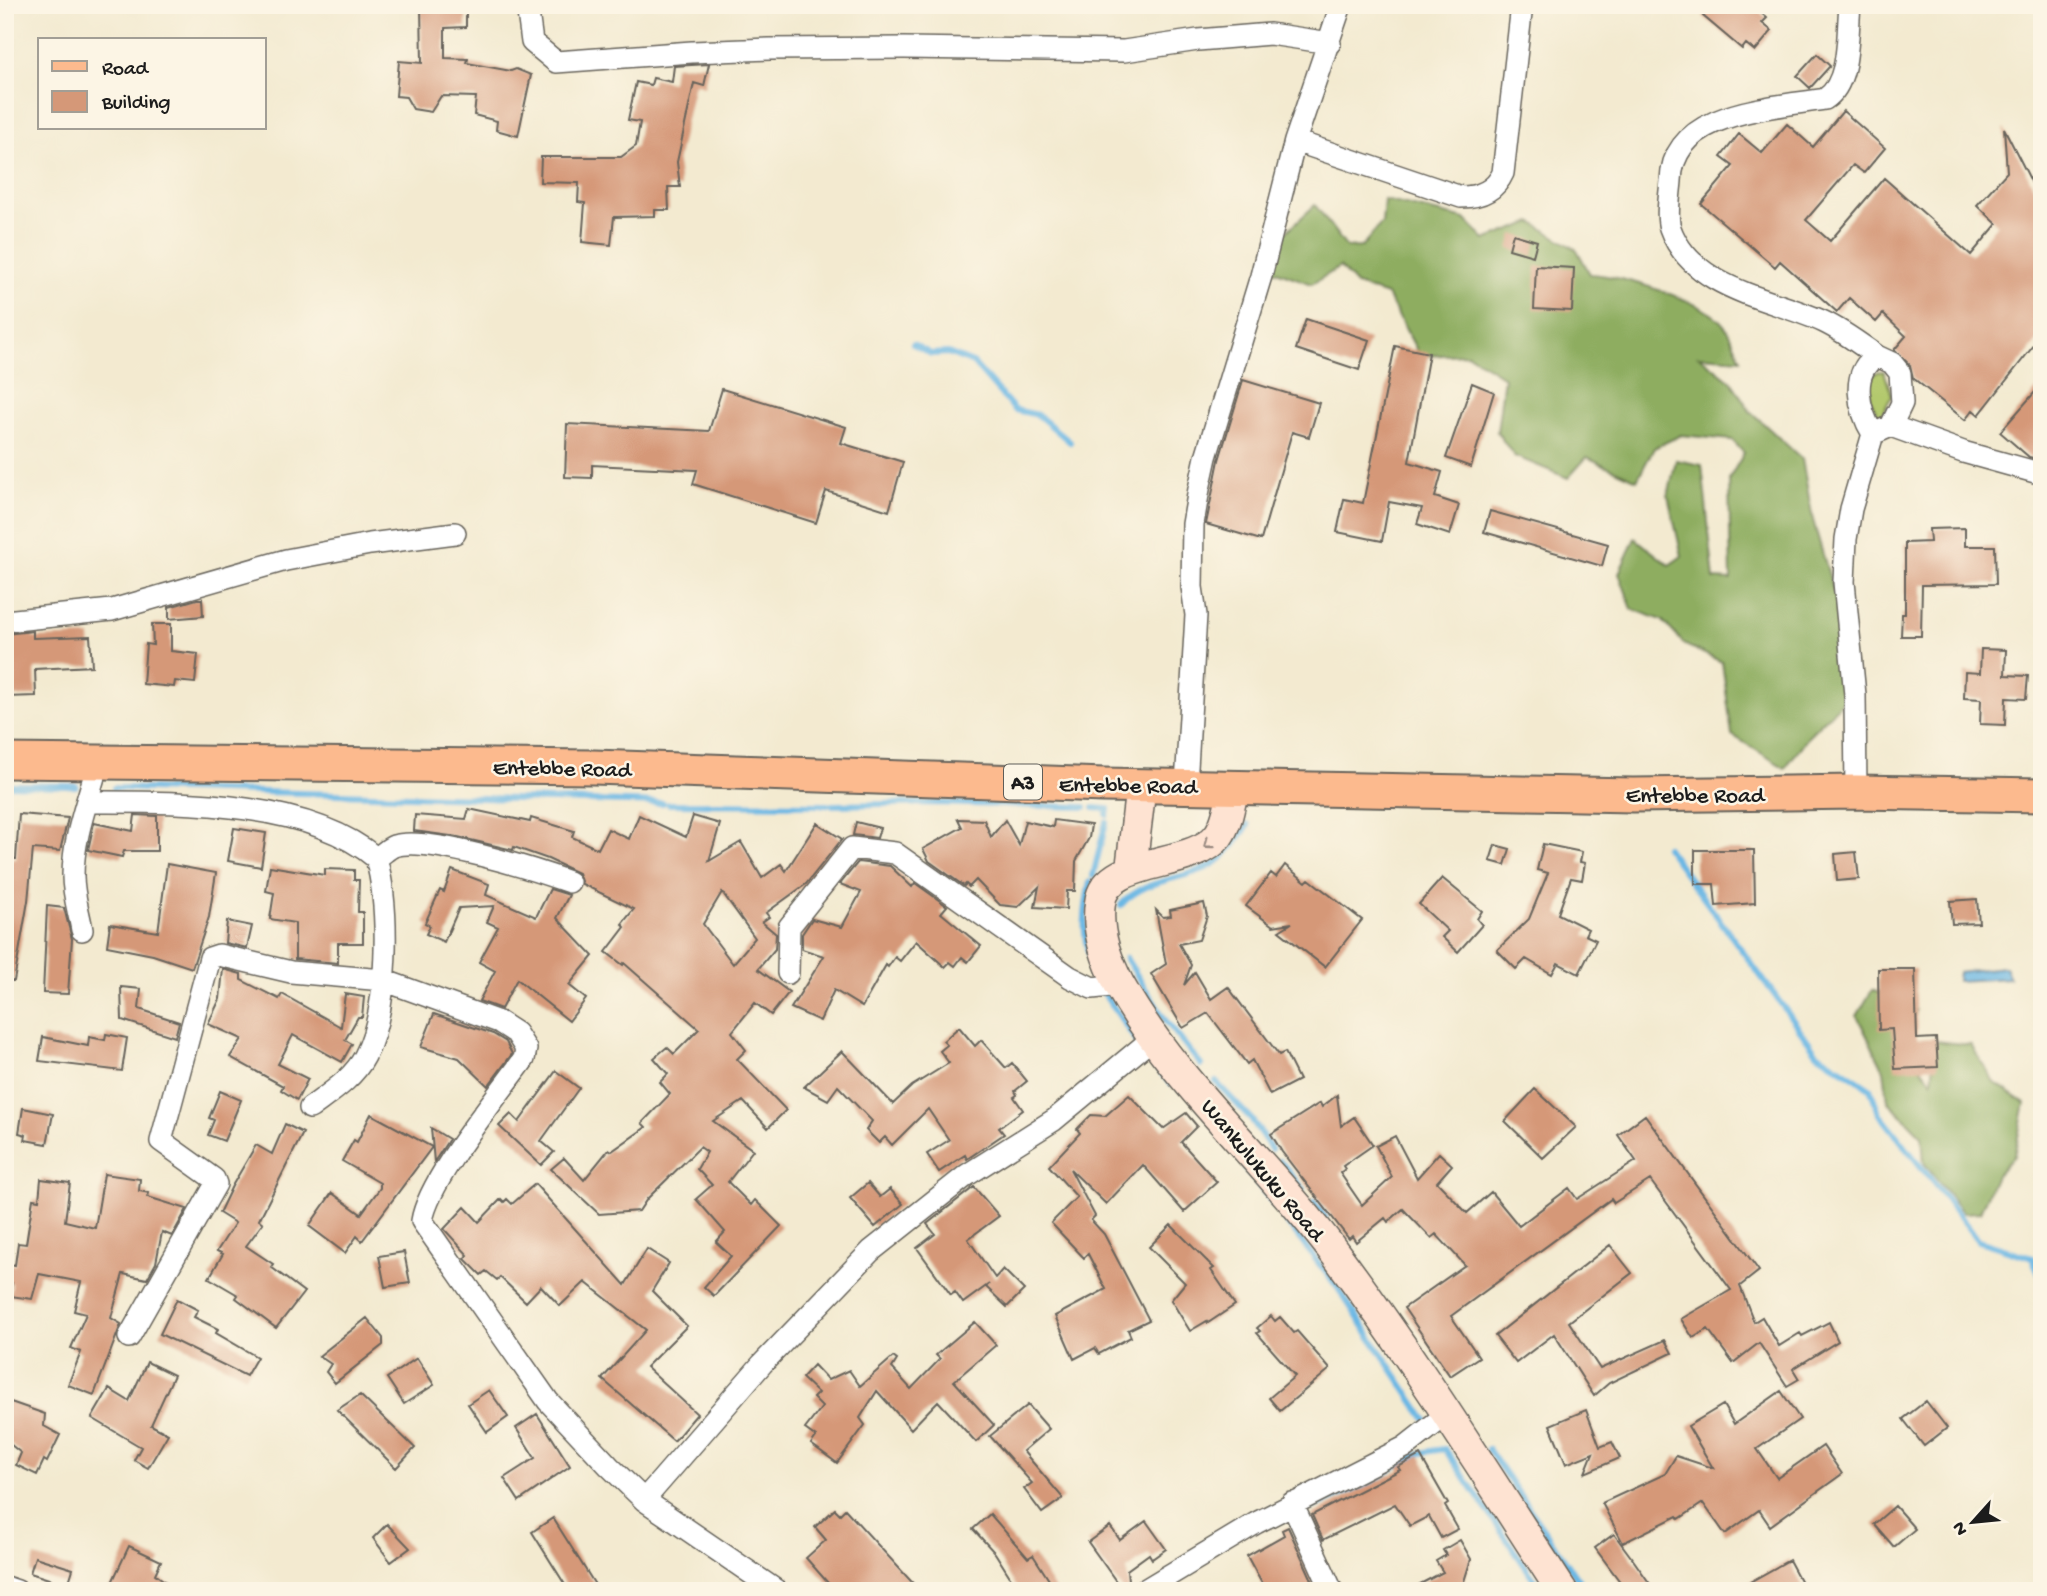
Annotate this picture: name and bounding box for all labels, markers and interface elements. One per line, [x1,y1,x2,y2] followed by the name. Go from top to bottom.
[38,38,266,130] legend
[102,58,150,83] text: Road
[101,92,171,117] text: Building
[493,756,633,785] street label: Entebbe Road
[1004,764,1042,800] road number: A3
[1059,773,1199,802] street label: Entebbe Road
[1626,784,1766,811] street label: Entebbe Road
[1203,836,1216,848] one-way arrow
[1194,1094,1330,1249] street label: Wankulukuku Road
[1938,1488,2008,1558] north arrow
[1948,1517,1974,1539] text: N

